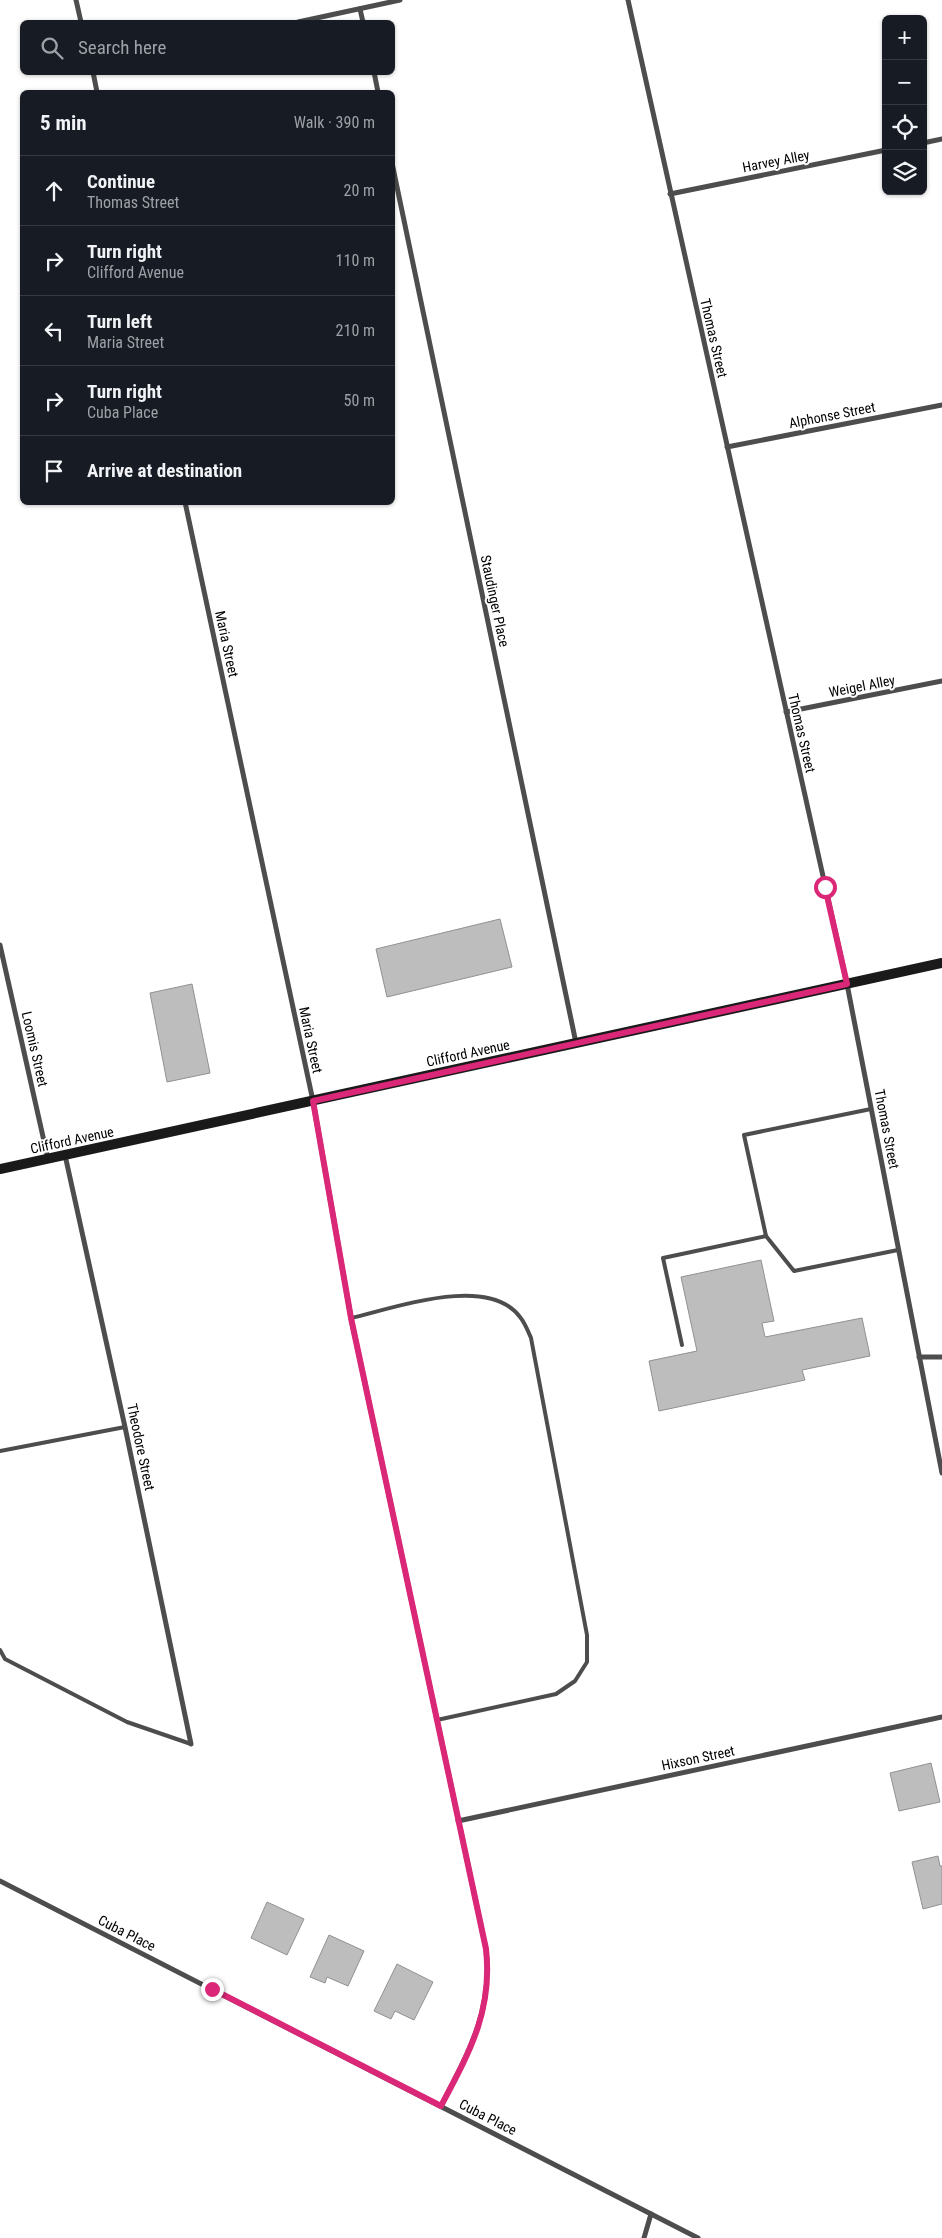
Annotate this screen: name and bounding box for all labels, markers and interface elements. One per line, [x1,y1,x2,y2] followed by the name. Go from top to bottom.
[882,15,927,195] map controls
[882,15,927,60] button: +
[20,20,395,75] search box
[38,34,66,62] icon: search
[78,36,166,59] text: Search here
[882,60,927,105] button: −
[882,105,927,150] button: locate
[40,111,87,135] text: 5 min
[294,113,375,132] text: Walk · 390 m
[741,147,811,175] street label: Harvey Alley
[882,150,927,195] button: layers
[87,170,155,193] text: Continue
[40,177,68,205] icon: ahead
[343,181,375,200] text: 20 m
[87,193,179,212] text: Thomas Street
[87,240,162,263] text: Turn right
[40,247,68,275] icon: right
[336,251,375,270] text: 110 m
[87,263,184,282] text: Clifford Avenue
[697,297,731,379] street label: Thomas Street
[87,310,152,333] text: Turn left
[40,317,68,345] icon: left
[336,321,375,340] text: 210 m
[87,333,164,352] text: Maria Street
[87,380,162,403] text: Turn right
[40,387,68,415] icon: right
[343,391,375,410] text: 50 m
[787,399,877,431] street label: Alphonse Street
[87,403,158,422] text: Cuba Place
[40,457,68,485] icon: arrive
[87,459,242,482] text: Arrive at destination
[477,554,513,649] street label: Staudinger Place
[212,609,242,679] street label: Maria Street
[828,672,897,700] street label: Weigel Alley
[785,692,819,774] street label: Thomas Street
[814,876,837,899] route start
[296,1005,326,1075] street label: Maria Street
[19,1010,51,1088] street label: Loomis Street
[425,1036,512,1070] street label: Clifford Avenue
[871,1088,903,1170] street label: Thomas Street
[29,1123,116,1157] street label: Clifford Avenue
[124,1402,158,1492] street label: Theodore Street
[660,1742,736,1774] street label: Hixson Street
[96,1912,159,1954] street label: Cuba Place
[201,1978,224,2001] route end
[457,2096,520,2138] street label: Cuba Place

